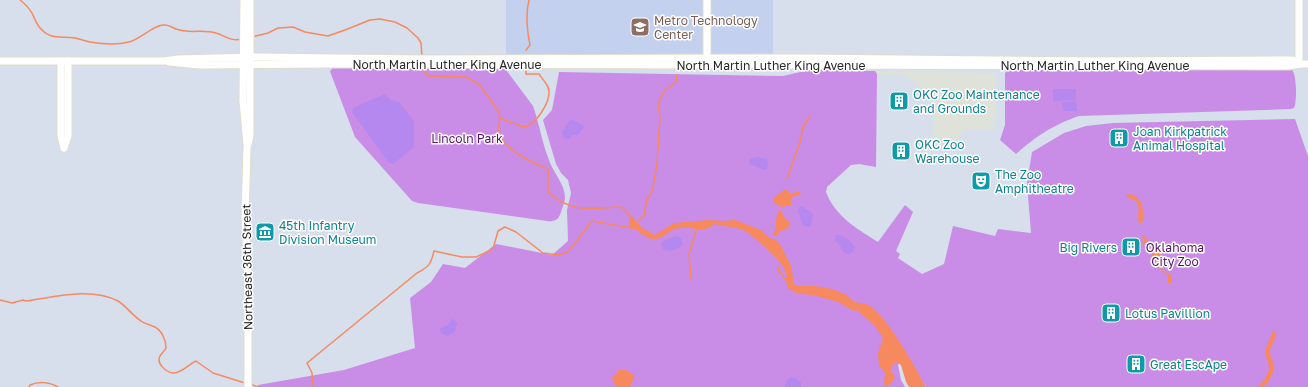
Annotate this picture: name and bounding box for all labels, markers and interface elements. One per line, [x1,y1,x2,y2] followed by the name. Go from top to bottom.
[654,13,758,42] place label: Metro Technology Center
[629,16,651,38] school or university icon: Metro Technology Center
[352,57,542,72] street label: North Martin Luther King Avenue
[676,58,866,73] street label: North Martin Luther King Avenue
[1000,58,1190,73] street label: North Martin Luther King Avenue
[913,87,1040,116] place label: OKC Zoo Maintenance and Grounds
[888,90,910,112] building icon: OKC Zoo Maintenance and Grounds
[1133,124,1227,153] place label: Joan Kirkpatrick Animal Hospital
[1108,127,1130,149] building icon: Joan Kirkpatrick Animal Hospital
[431,131,503,146] park label: Lincoln Park
[915,137,980,166] place label: OKC Zoo Warehouse
[890,140,912,162] building icon: OKC Zoo Warehouse
[995,167,1074,196] place label: The Zoo Amphitheatre
[970,170,992,192] theatre icon: The Zoo Amphitheatre
[238,204,256,330] street label: Northeast 36th Street
[279,218,377,247] place label: 45th Infantry Division Museum
[254,221,276,243] museum icon: 45th Infantry Division Museum
[1120,236,1142,258] building icon: Big Rivers
[1060,240,1117,255] place label: Big Rivers
[1146,240,1204,269] park label: Oklahoma City Zoo
[1100,302,1122,324] building icon: Lotus Pavillion
[1125,306,1210,321] place label: Lotus Pavillion
[1125,353,1147,375] building icon: Great EscApe
[1150,357,1227,372] place label: Great EscApe

